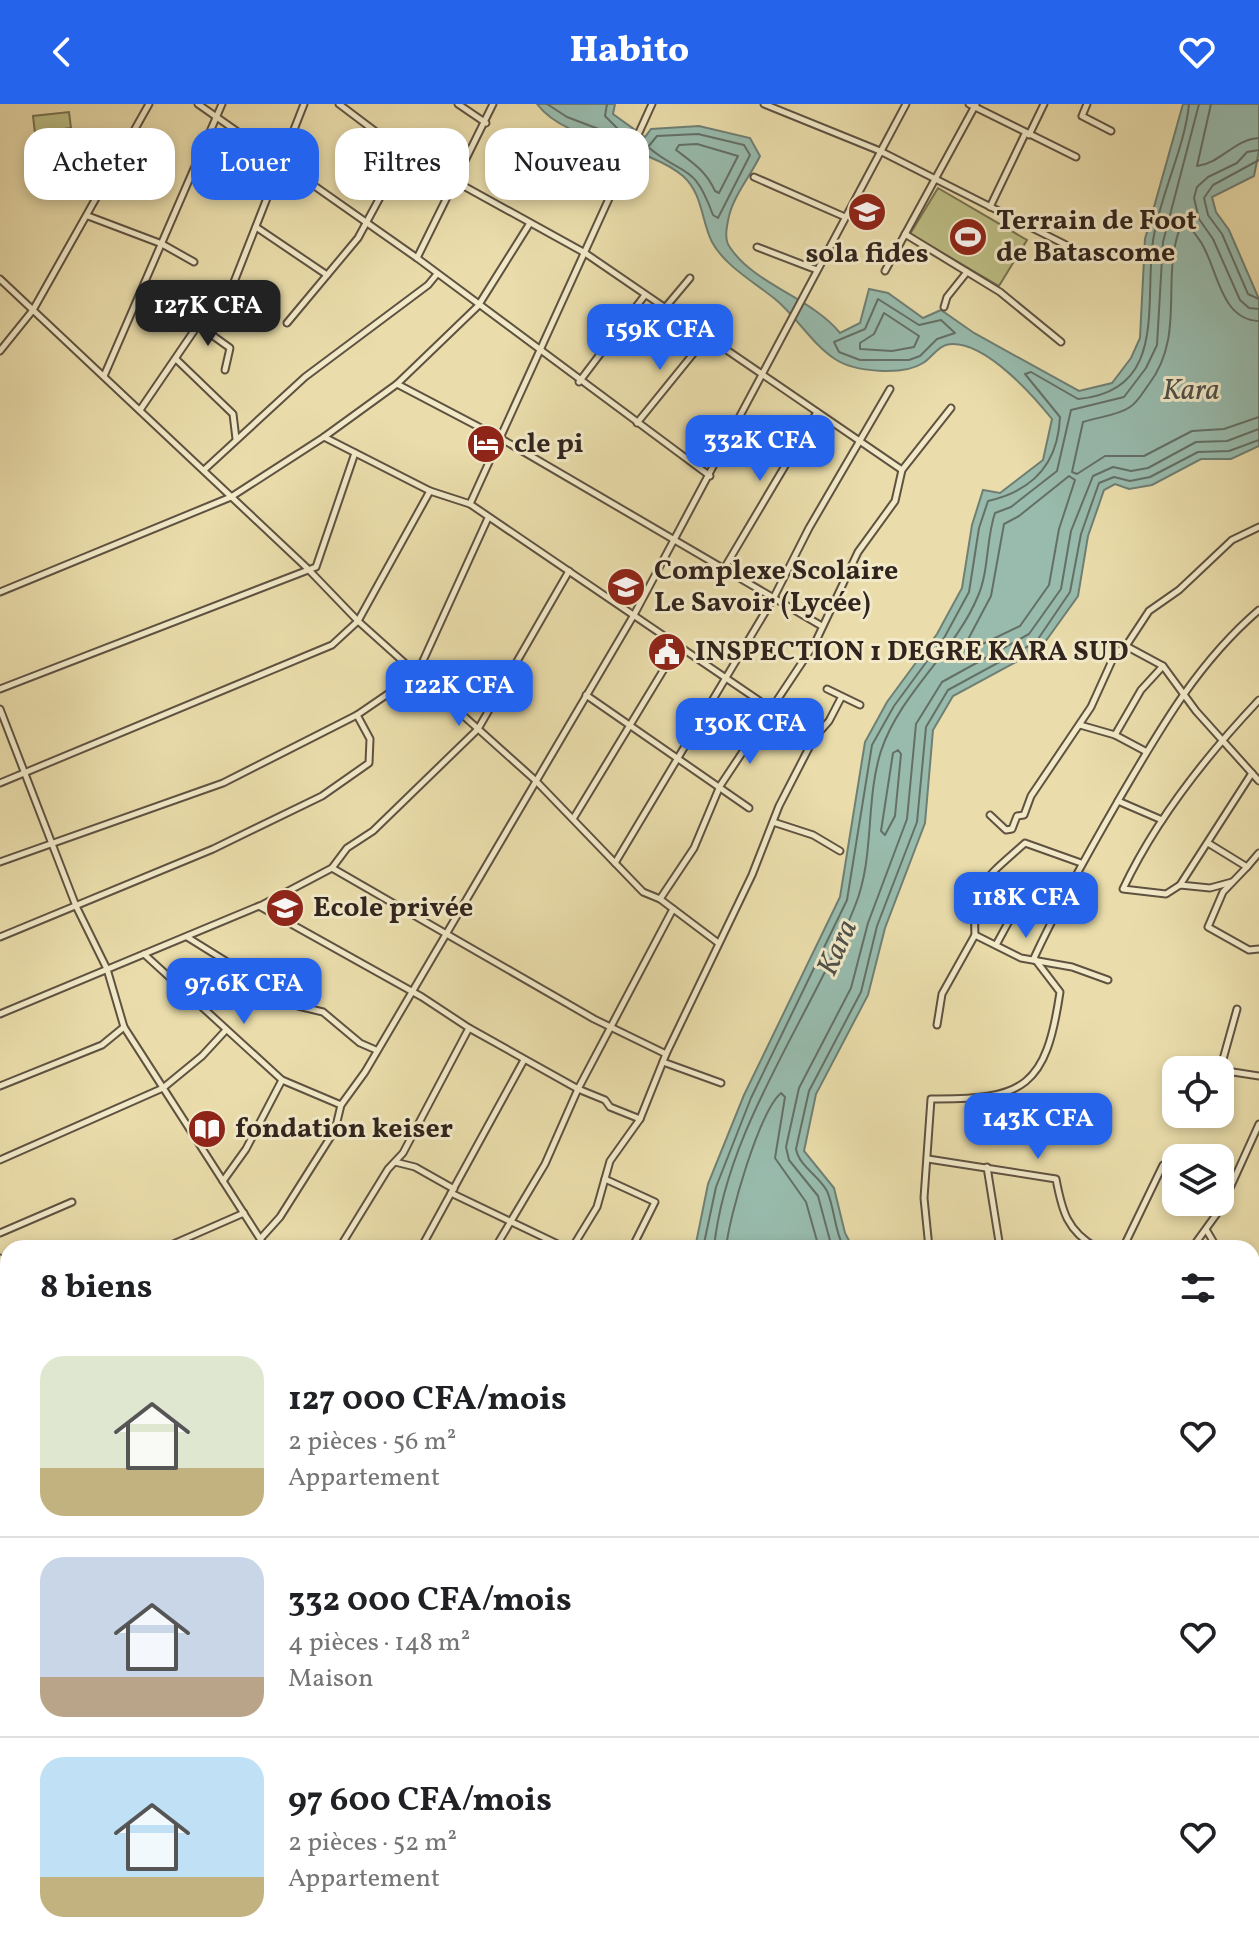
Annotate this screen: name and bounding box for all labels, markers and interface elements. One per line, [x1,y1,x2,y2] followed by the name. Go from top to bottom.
[570,27,689,77] text: Habito
[40,30,84,74] icon: back
[1175,30,1219,74] icon: heart
[24,128,175,200] chip: Acheter
[191,128,319,200] chip: Louer
[335,128,469,200] chip: Filtres
[485,128,649,200] chip: Nouveau
[846,191,888,233] school or university icon: sola fides
[996,202,1197,273] place label: Terrain de Foot de Batascome
[947,216,989,258] sports icon: Terrain de Foot de Batascome
[805,235,929,274] place label: sola fides
[125,280,291,348] pin: 127K CFA
[153,288,263,324] text: 127K CFA
[577,304,743,372] pin: 159K CFA
[605,312,715,348] text: 159K CFA
[1162,370,1220,412] water label: Kara
[677,415,843,483] pin: 332K CFA
[465,423,507,465] hotel icon: cle pi
[704,423,816,459] text: 332K CFA
[514,425,584,464] place label: cle pi
[654,552,898,623] place label: Complexe Scolaire Le Savoir (Lycée)
[605,566,647,608] school or university icon: Complexe Scolaire Le Savoir (Lycée)
[646,631,688,673] public building icon: INSPECTION 1 DEGRE KARA SUD
[695,633,1129,672] place label: INSPECTION 1 DEGRE KARA SUD
[376,660,542,728] pin: 122K CFA
[404,668,514,704] text: 122K CFA
[667,698,833,766] pin: 130K CFA
[694,706,806,742] text: 130K CFA
[943,872,1109,940] pin: 118K CFA
[972,880,1080,916] text: 118K CFA
[264,887,306,929] school or university icon: Ecole privée
[313,889,473,928] place label: Ecole privée
[807,913,869,983] water label: Kara
[152,958,336,1026] pin: 97.6K CFA
[185,966,303,1002] text: 97.6K CFA
[1162,1056,1234,1216] map controls
[1162,1056,1234,1128] button: locate
[955,1093,1121,1161] pin: 143K CFA
[982,1101,1094,1137] text: 143K CFA
[186,1108,228,1150] library icon: fondation keiser
[235,1110,453,1149] place label: fondation keiser
[1162,1144,1234,1216] button: layers
[40,1265,153,1312] text: 8 biens
[1176,1266,1220,1310] icon: filters
[288,1377,567,1424] text: 127 000 CFA/mois
[104,1388,200,1484] icon: home
[1176,1414,1220,1458] icon: heart
[288,1424,456,1460] text: 2 pièces · 56 m²
[288,1460,440,1496] text: Appartement
[288,1578,572,1625] text: 332 000 CFA/mois
[104,1589,200,1685] icon: home
[1176,1615,1220,1659] icon: heart
[288,1625,470,1661] text: 4 pièces · 148 m²
[288,1661,373,1697] text: Maison
[288,1778,552,1825] text: 97 600 CFA/mois
[104,1789,200,1885] icon: home
[1176,1815,1220,1859] icon: heart
[288,1825,457,1861] text: 2 pièces · 52 m²
[288,1861,440,1897] text: Appartement

